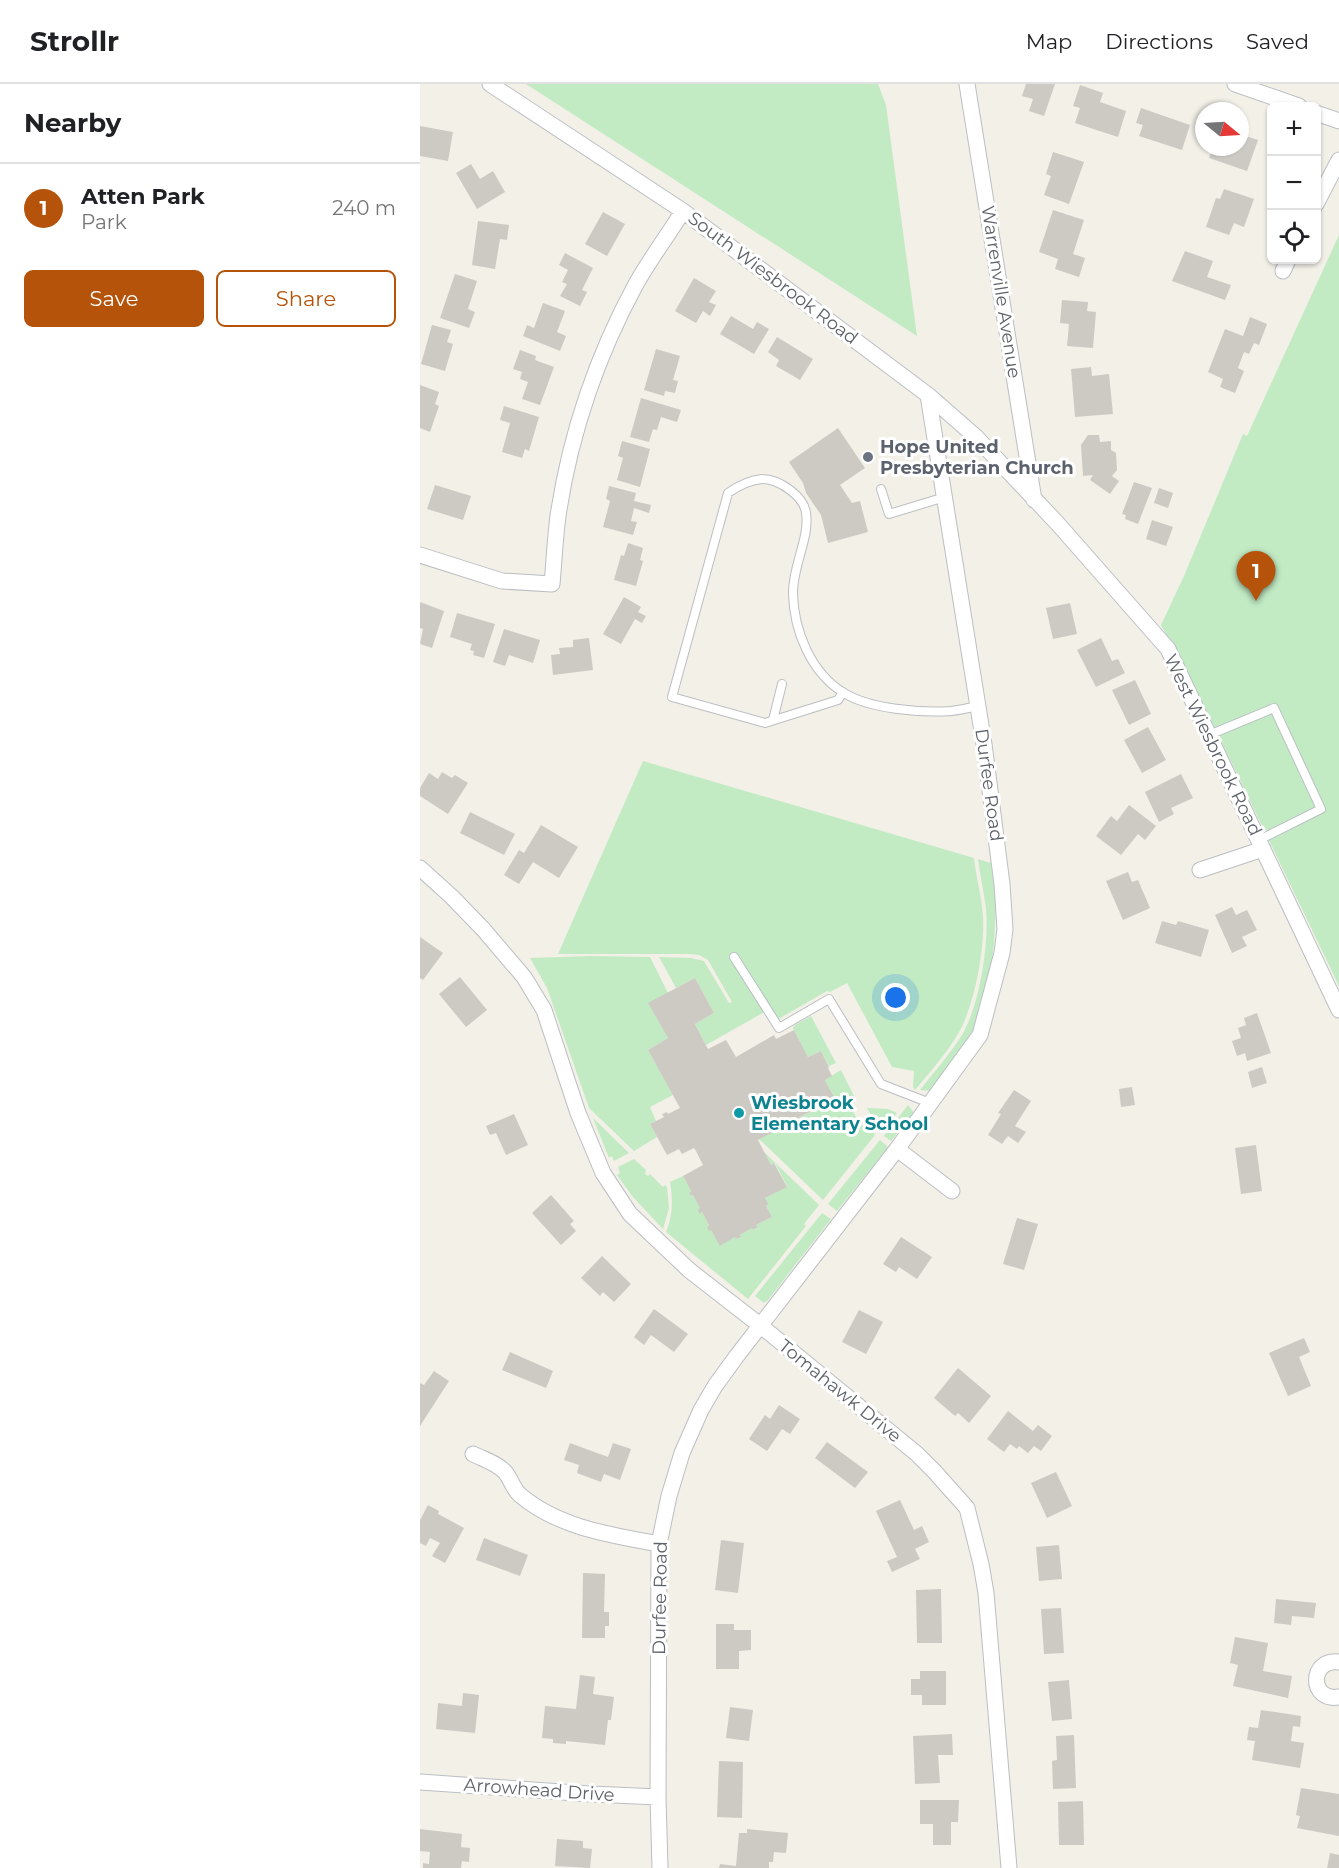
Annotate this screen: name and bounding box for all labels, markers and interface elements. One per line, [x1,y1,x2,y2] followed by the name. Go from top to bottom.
[30,24,119,58] text: Strollr
[1026,29,1072,54] text: Map
[1105,29,1213,54] text: Directions
[1246,29,1309,54] text: Saved
[1195,102,1249,156] north arrow
[1267,102,1321,264] map controls
[1267,102,1321,156] button: +
[24,107,121,139] text: Nearby
[1267,156,1321,210] button: −
[81,183,205,210] text: Atten Park
[40,196,47,220] text: 1
[332,196,396,220] text: 240 m
[976,204,1026,380] street label: Warrenville Avenue
[684,207,862,349] street label: South Wiesbrook Road
[81,210,127,234] text: Park
[1267,210,1321,264] button: locate
[24,270,204,327] button: Save
[216,270,396,327] button: Share
[880,436,1074,479] place label: Hope United Presbyterian Church
[861,450,875,464] marker: Hope United Presbyterian Church
[1236,552,1276,601] pin: 1
[1159,651,1267,839] street label: West Wiesbrook Road
[970,727,1008,843] street label: Durfee Road
[881,983,910,1012] your location
[751,1092,928,1135] place label: Wiesbrook Elementary School
[732,1106,746,1120] marker: Wiesbrook Elementary School
[774,1335,906,1447] street label: Tomahawk Drive
[648,1541,672,1655] street label: Durfee Road
[463,1774,615,1806] street label: Arrowhead Drive

